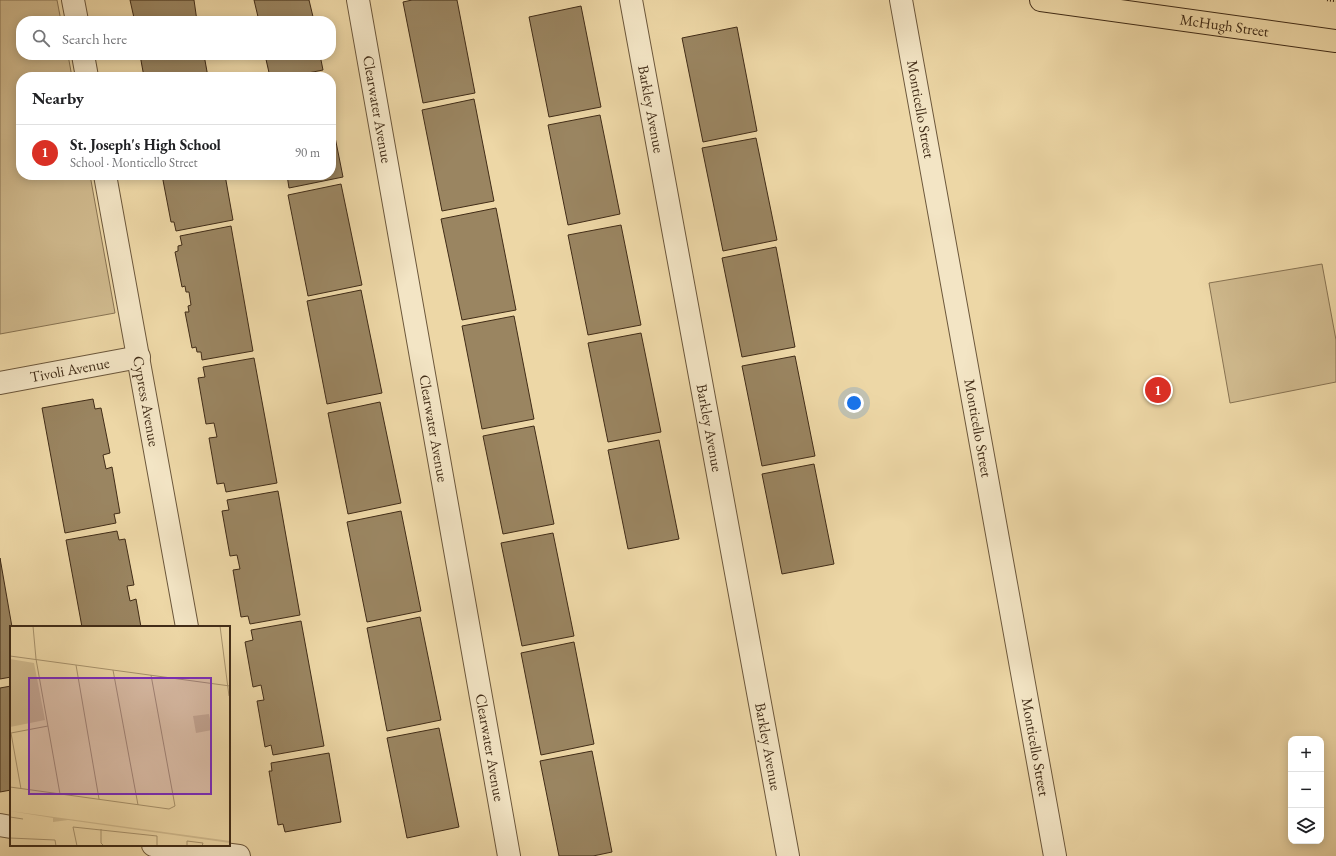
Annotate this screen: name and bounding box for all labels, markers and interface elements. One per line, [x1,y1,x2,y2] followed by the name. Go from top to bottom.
[1179,9,1270,41] street label: McHugh Street
[16,16,336,60] search box
[30,27,52,49] icon: search
[62,29,127,48] text: Search here
[359,54,397,165] street label: Clearwater Avenue
[903,59,939,160] street label: Monticello Street
[634,64,669,155] street label: Barkley Avenue
[32,87,84,109] text: Nearby
[70,135,221,154] text: St. Joseph's High School
[42,144,48,161] text: 1
[295,144,320,161] text: 90 m
[70,154,198,171] text: School · Monticello Street
[28,353,111,386] street label: Tivoli Avenue
[129,354,164,448] street label: Cypress Avenue
[415,373,453,484] street label: Clearwater Avenue
[1145,375,1171,405] pin: 1
[960,377,997,479] street label: Monticello Street
[693,382,727,473] street label: Barkley Avenue
[844,393,864,413] your location
[10,626,230,846] inset map
[472,692,509,803] street label: Clearwater Avenue
[1018,696,1054,798] street label: Monticello Street
[751,701,786,792] street label: Barkley Avenue
[1288,736,1324,844] map controls
[1288,736,1324,772] button: +
[1288,772,1324,808] button: −
[1288,808,1324,844] button: layers

